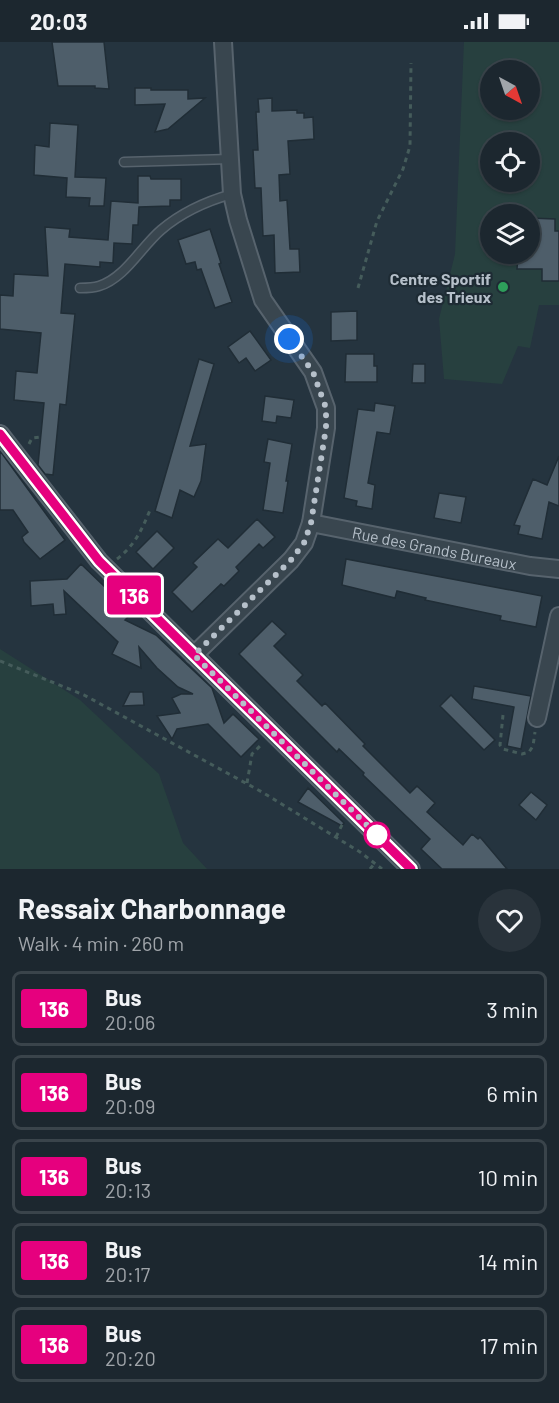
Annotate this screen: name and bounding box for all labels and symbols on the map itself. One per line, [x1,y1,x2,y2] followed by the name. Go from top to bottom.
[480,60,540,120] north arrow
[390,269,491,306] place label: Centre Sportif des Trieux
[496,280,510,294] marker: Centre Sportif des Trieux
[274,324,304,354] your location
[351,522,519,573] street label: Rue des Grands Bureaux
[100,576,168,614] line badge: 136
[364,822,390,848] unlabelled marker

